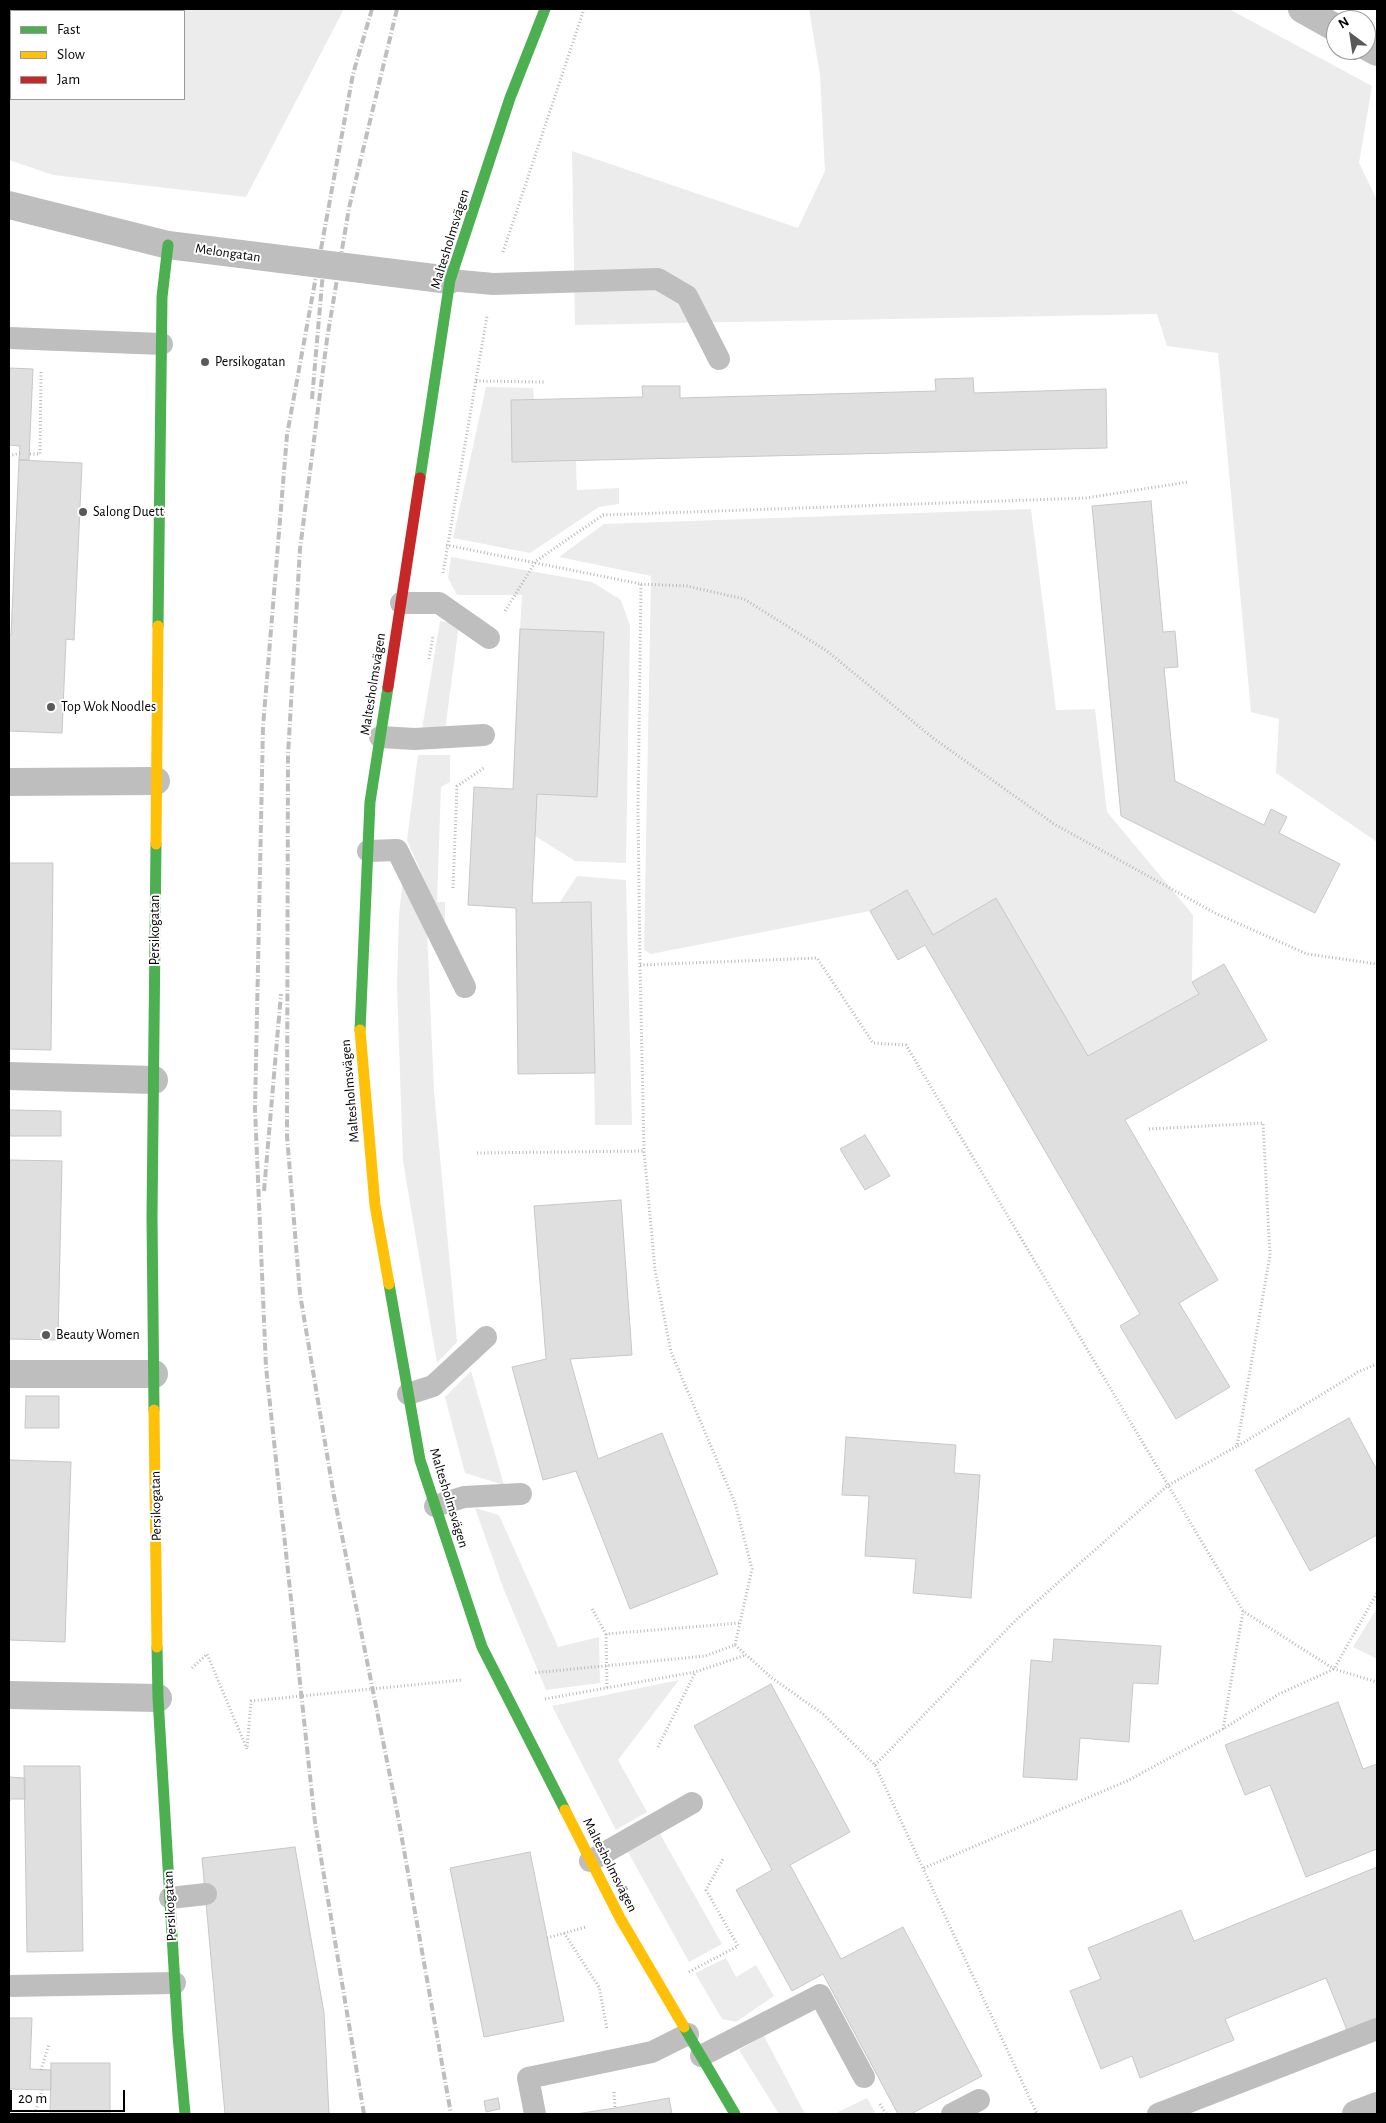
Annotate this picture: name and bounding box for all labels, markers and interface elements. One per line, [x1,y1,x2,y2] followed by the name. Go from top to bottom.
[10,10,185,100] legend
[1326,10,1376,60] north arrow
[1336,14,1352,32] text: N
[57,22,80,37] text: Fast
[57,47,85,62] text: Slow
[57,72,80,87] text: Jam
[427,187,473,291] street label: Maltesholmsvägen
[194,240,262,266] street label: Melongatan
[215,354,285,370] place label: Persikogatan
[199,356,211,368] marker: Persikogatan
[93,504,164,520] place label: Salong Duett
[77,506,89,518] marker: Salong Duett
[357,632,389,736] street label: Maltesholmsvägen
[61,699,156,715] place label: Top Wok Noodles
[45,701,57,713] marker: Top Wok Noodles
[147,895,163,965] street label: Persikogatan
[337,1039,363,1143] street label: Maltesholmsvägen
[56,1327,140,1343] place label: Beauty Women
[40,1329,52,1341] marker: Beauty Women
[426,1446,472,1550] street label: Maltesholmsvägen
[147,1471,165,1541] street label: Persikogatan
[579,1815,641,1915] street label: Maltesholmsvägen
[160,1870,180,1942] street label: Persikogatan
[12,2080,128,2112] scale bar
[18,2091,47,2106] text: 20 m

